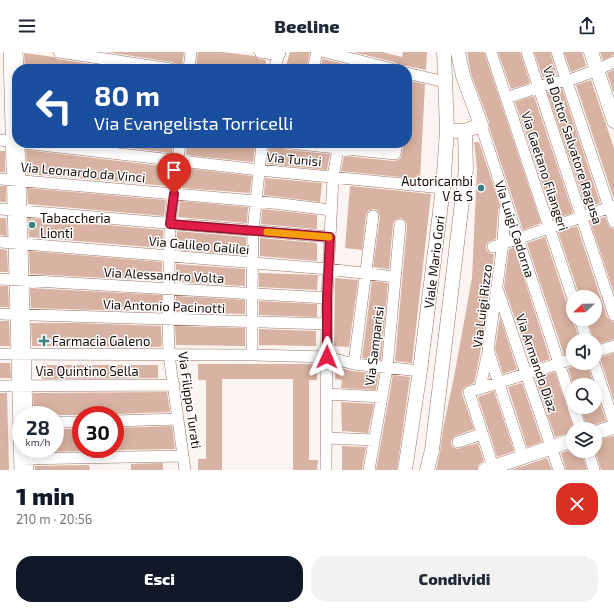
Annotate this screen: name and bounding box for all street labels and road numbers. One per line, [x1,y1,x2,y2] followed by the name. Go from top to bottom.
[540,64,606,226] street label: Via Dottor Salvatore Ragusa
[518,109,572,233] street label: Via Gaetano Filangeri
[266,149,322,169] street label: Via Tunisi
[20,159,146,185] street label: Via Leonardo da Vinci
[492,178,538,280] street label: Via Luigi Cadorna
[420,215,448,309] street label: Viale Mario Gori
[148,233,250,257] street label: Via Galileo Galilei
[469,263,495,349] street label: Via Luigi Rizzo
[103,264,225,286] street label: Via Alessandro Volta
[103,296,225,316] street label: Via Antonio Pacinotti
[361,305,387,387] street label: Via Samparisi
[513,311,561,415] street label: Via Armando Diaz
[175,350,205,450] street label: Via Filippo Turati
[35,363,139,379] street label: Via Quintino Sella

